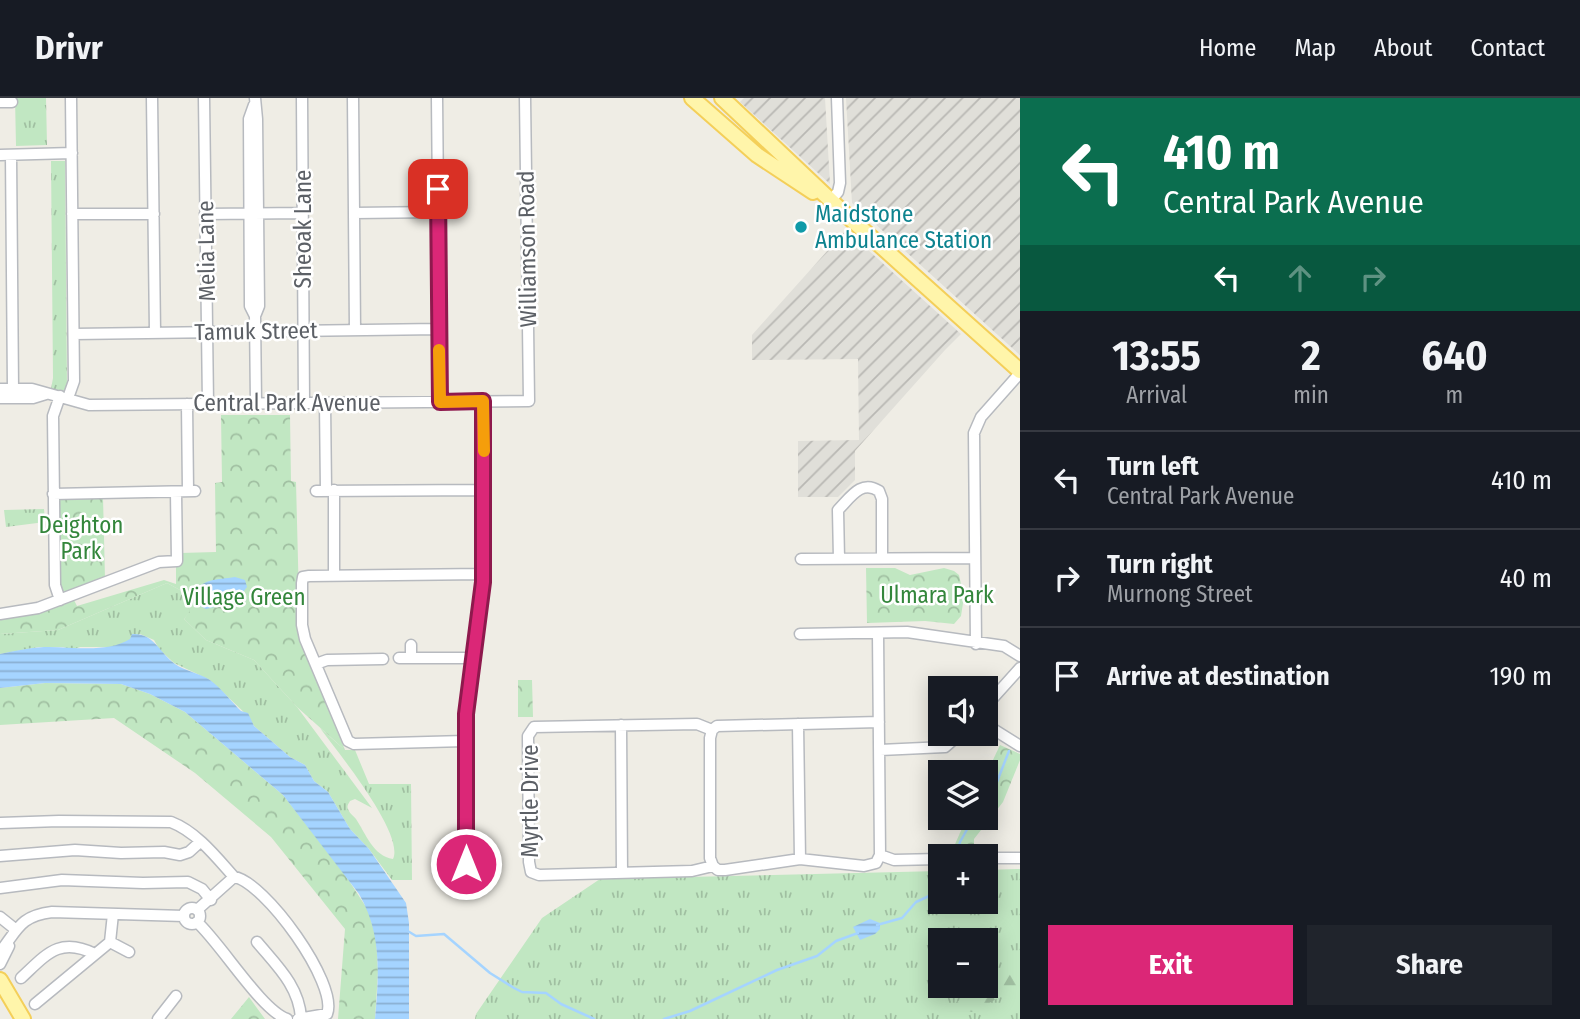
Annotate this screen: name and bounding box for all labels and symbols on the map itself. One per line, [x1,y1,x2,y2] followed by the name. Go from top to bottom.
[408,159,468,219] pin
[289,170,317,288] street label: Sheoak Lane
[512,170,542,328] street label: Williamson Road
[191,200,221,302] street label: Melia Lane
[815,200,992,254] place label: Maidstone Ambulance Station
[793,219,809,235] marker: Maidstone Ambulance Station
[194,316,318,346] street label: Tamuk Street
[193,389,381,417] street label: Central Park Avenue
[39,511,123,565] park label: Deighton Park
[880,581,994,609] park label: Ulmara Park
[182,583,306,611] park label: Village Green
[516,744,544,858] street label: Myrtle Drive
[429,827,503,901] position arrow

